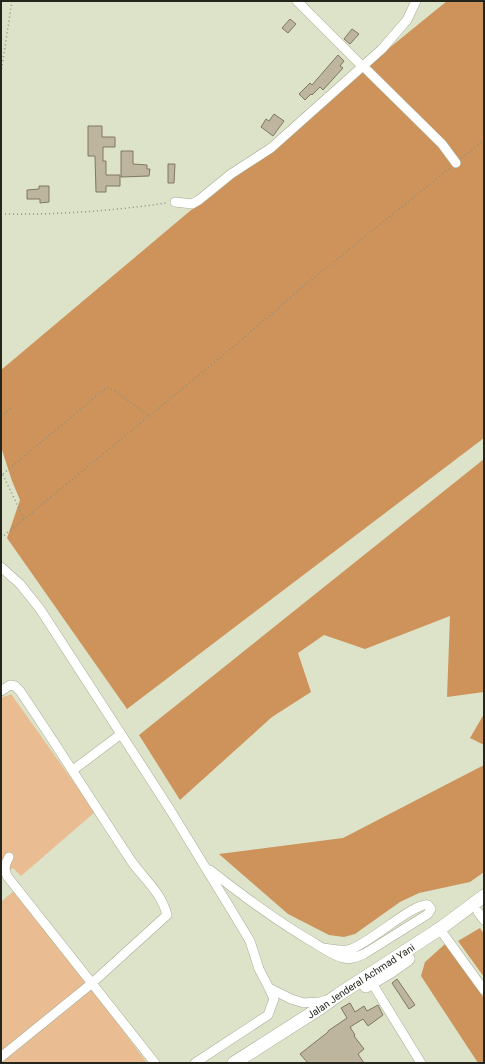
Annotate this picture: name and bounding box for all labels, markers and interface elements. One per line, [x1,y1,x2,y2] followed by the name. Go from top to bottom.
[305,941,416,1020] street label: Jalan Jenderal Achmad Yani

